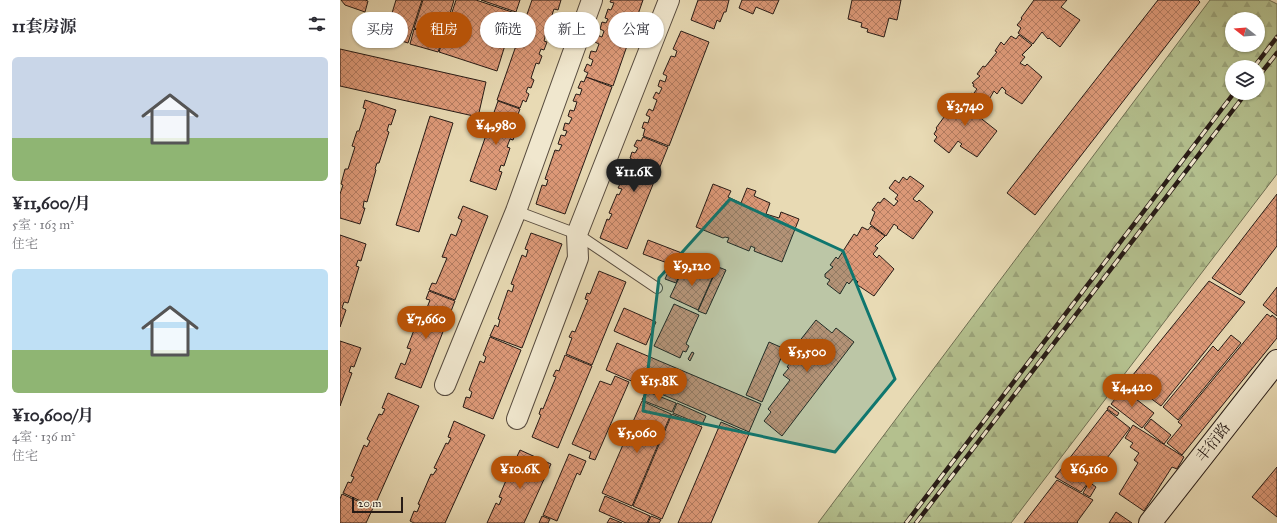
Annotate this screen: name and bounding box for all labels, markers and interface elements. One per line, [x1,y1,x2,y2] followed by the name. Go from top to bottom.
[352,12,408,48] chip: 买房
[416,12,472,48] chip: 租房
[480,12,536,48] chip: 筛选
[544,12,600,48] chip: 新上
[608,12,664,48] chip: 公寓
[1225,12,1265,52] north arrow
[1225,12,1265,100] map controls
[306,13,328,35] icon: filters
[12,16,76,37] text: 11套房源
[1225,60,1265,100] button: layers
[134,83,206,155] icon: home
[932,93,998,127] pin: ¥3,740
[946,98,984,114] text: ¥3,740
[463,112,529,146] pin: ¥4,980
[476,117,516,133] text: ¥4,980
[601,159,667,193] pin: ¥11.6K
[615,164,653,180] text: ¥11.6K
[12,193,91,214] text: ¥11,600/月
[12,217,74,233] text: 5室 · 163 m²
[12,236,38,252] text: 住宅
[659,253,725,287] pin: ¥9,120
[673,258,711,274] text: ¥9,120
[134,295,206,367] icon: home
[393,306,459,340] pin: ¥7,660
[406,311,446,327] text: ¥7,660
[774,339,840,373] pin: ¥5,500
[788,344,826,360] text: ¥5,500
[626,368,692,402] pin: ¥15.8K
[640,373,678,389] text: ¥15.8K
[1099,374,1165,408] pin: ¥4,420
[1112,379,1152,395] text: ¥4,420
[12,405,94,426] text: ¥10,600/月
[1192,419,1234,465] street label: 丰衍路
[604,420,670,454] pin: ¥5,060
[617,425,657,441] text: ¥5,060
[12,429,75,445] text: 4室 · 136 m²
[12,448,38,464] text: 住宅
[487,456,553,490] pin: ¥10.6K
[1056,456,1122,490] pin: ¥6,160
[500,461,540,477] text: ¥10.6K
[1070,461,1108,477] text: ¥6,160
[352,495,403,514] scale bar
[358,497,381,510] text: 20 m

